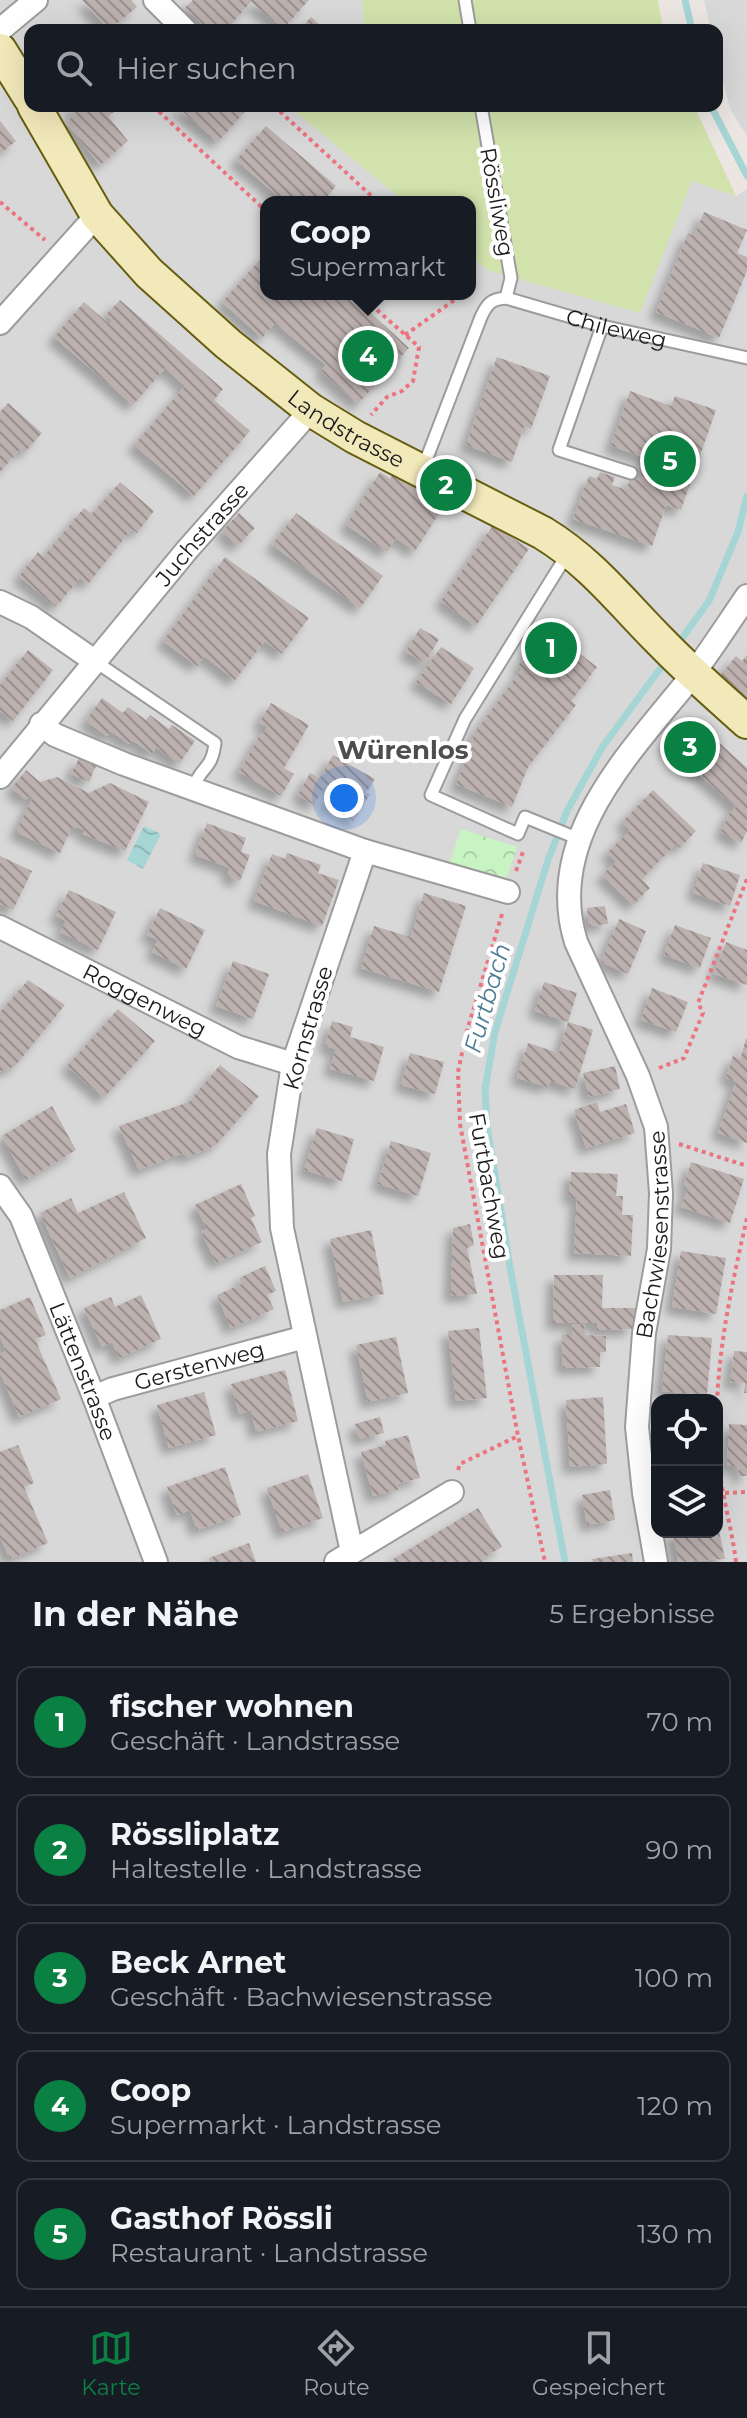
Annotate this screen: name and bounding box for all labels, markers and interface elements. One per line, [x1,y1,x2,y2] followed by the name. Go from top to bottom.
[24,24,723,112] search box
[52,46,96,90] icon: search
[116,50,297,87] text: Hier suchen
[474,145,520,259] street label: Rössliweg
[260,196,476,300] popup
[290,214,371,251] text: Coop
[290,251,446,283] text: Supermarkt
[563,303,669,353] street label: Chileweg
[342,326,394,386] pin: 4
[283,383,409,474] street label: Landstrasse
[644,431,696,491] pin: 5
[420,455,472,515] pin: 2
[149,477,254,592] street label: Juchstrasse
[525,618,577,678] pin: 1
[664,717,716,777] pin: 3
[337,734,469,766] district label: Würenlos
[324,778,364,818] your location
[458,940,516,1056] water label: Furtbach
[78,957,211,1042] street label: Roggenweg
[277,963,339,1093] street label: Kornstrasse
[463,1111,515,1261] street label: Furtbachweg
[630,1130,675,1341] street label: Bachwiesenstrasse
[44,1298,123,1444] street label: Lättenstrasse
[131,1335,267,1396] street label: Gerstenweg
[651,1394,723,1538] map controls
[651,1394,723,1466] button: locate
[651,1466,723,1538] button: layers
[32,1593,239,1635] text: In der Nähe
[549,1598,715,1630] text: 5 Ergebnisse
[110,1688,354,1725] text: fischer wohnen
[55,1706,65,1738] text: 1
[647,1706,713,1738] text: 70 m
[110,1725,400,1757] text: Geschäft · Landstrasse
[110,1816,279,1853] text: Rössliplatz
[52,1834,68,1866] text: 2
[646,1834,713,1866] text: 90 m
[110,1853,422,1885] text: Haltestelle · Landstrasse
[110,1944,286,1981] text: Beck Arnet
[52,1962,68,1994] text: 3
[635,1962,713,1994] text: 100 m
[110,1981,493,2013] text: Geschäft · Bachwiesenstrasse
[110,2072,191,2109] text: Coop
[51,2090,69,2122] text: 4
[637,2090,713,2122] text: 120 m
[110,2109,441,2141] text: Supermarkt · Landstrasse
[110,2200,333,2237] text: Gasthof Rössli
[52,2218,68,2250] text: 5
[637,2218,713,2250] text: 130 m
[110,2237,428,2269] text: Restaurant · Landstrasse
[81,2326,141,2401] tab: Karte
[303,2326,369,2401] tab: Route
[532,2326,666,2401] tab: Gespeichert

